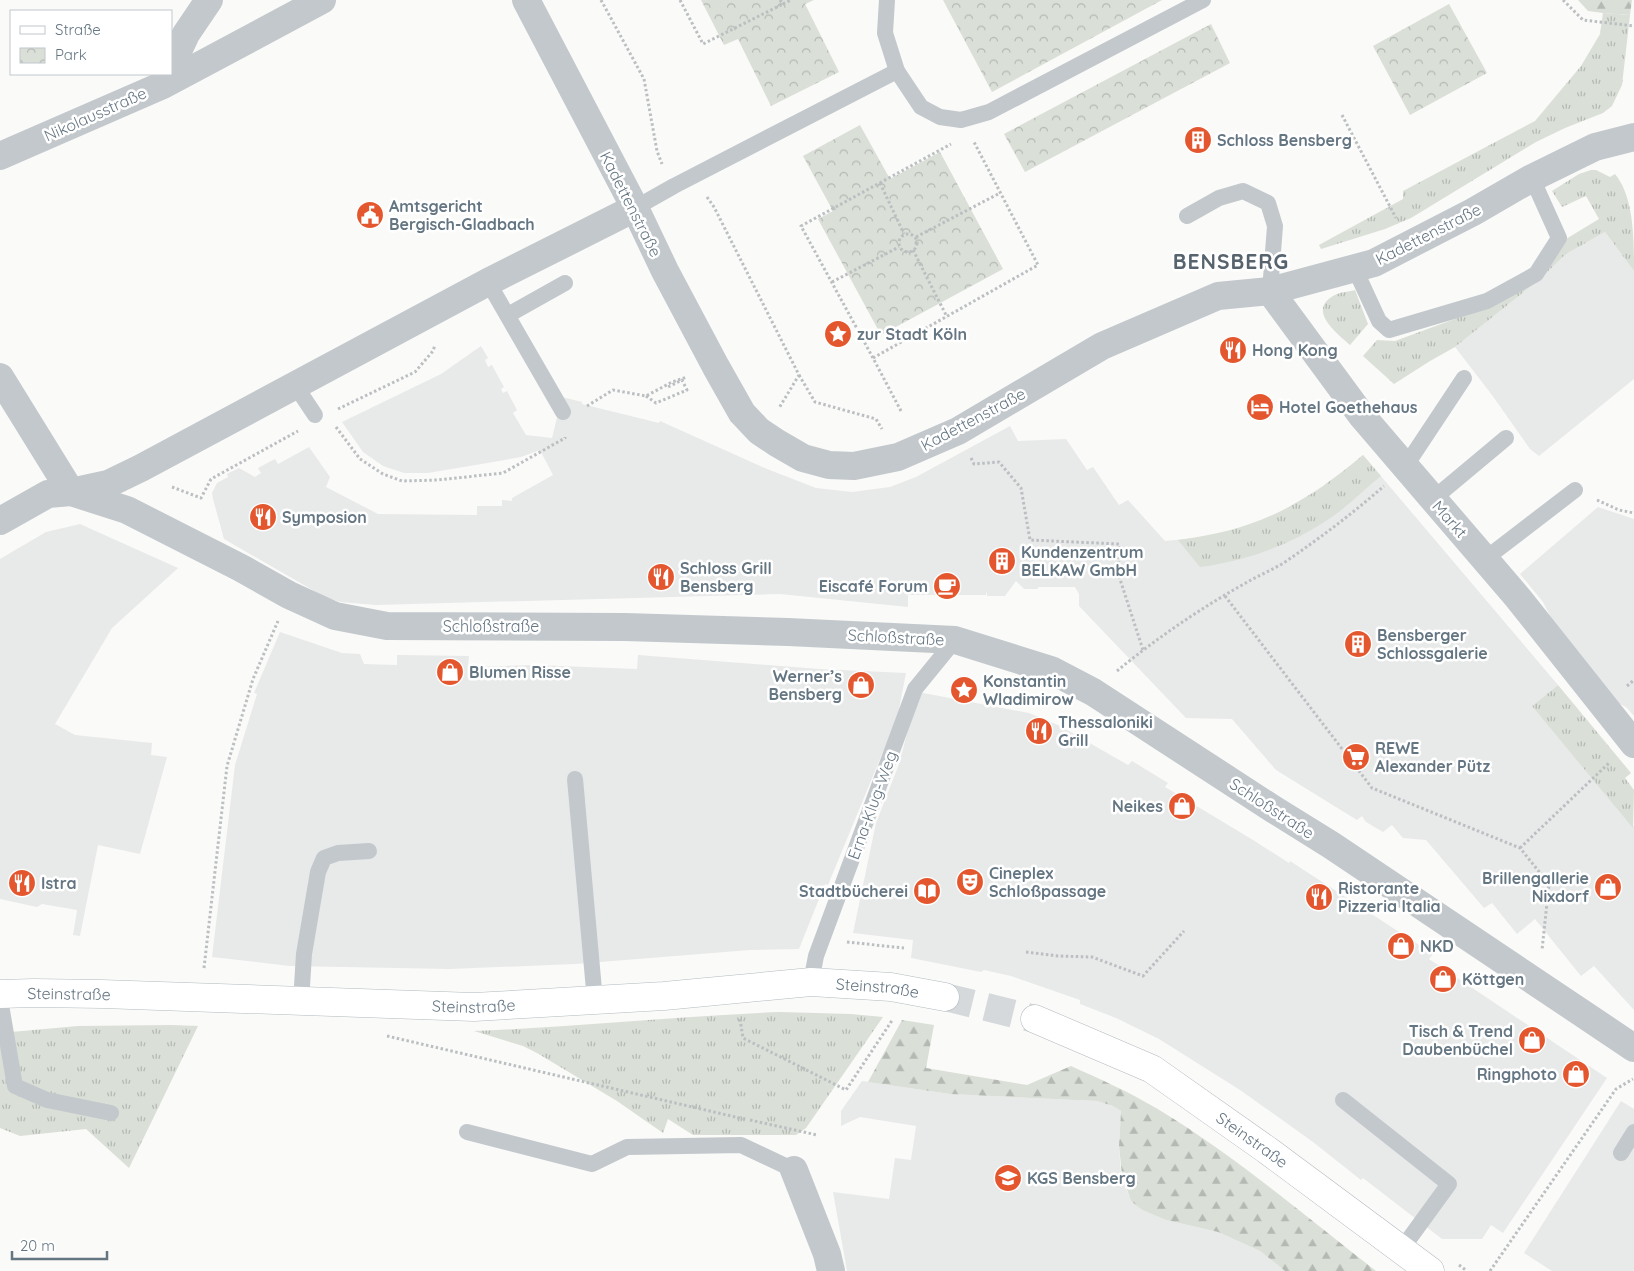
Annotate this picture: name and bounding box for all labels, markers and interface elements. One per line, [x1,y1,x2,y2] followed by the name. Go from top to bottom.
[10,10,172,75] legend
[55,20,101,39] text: Straße
[55,45,87,64] text: Park
[41,82,149,146] street label: Nikolausstraße
[1183,125,1213,155] building icon: Schloss Bensberg
[1217,130,1352,150] place label: Schloss Bensberg
[596,148,666,260] street label: Kadettenstraße
[389,196,535,234] place label: Amtsgericht Bergisch-Gladbach
[1372,199,1484,269] street label: Kadettenstraße
[355,200,385,230] public building icon: Amtsgericht Bergisch-Gladbach
[1173,248,1289,274] district label: BENSBERG
[823,319,853,349] place icon: zur Stadt Köln
[857,324,967,344] place label: zur Stadt Köln
[1218,335,1248,365] restaurant icon: Hong Kong
[1252,340,1338,360] place label: Hong Kong
[917,383,1029,455] street label: Kadettenstraße
[1245,392,1275,422] hotel icon: Hotel Goethehaus
[1279,397,1418,417] place label: Hotel Goethehaus
[1428,496,1472,542] street label: Markt
[248,502,278,532] restaurant icon: Symposion
[282,507,367,527] place label: Symposion
[1021,542,1143,580] place label: Kundenzentrum BELKAW GmbH
[987,546,1017,576] building icon: Kundenzentrum BELKAW GmbH
[680,558,772,596] place label: Schloss Grill Bensberg
[646,562,676,592] restaurant icon: Schloss Grill Bensberg
[932,571,962,601] cafe icon: Eiscafé Forum
[819,576,928,596] place label: Eiscafé Forum
[443,616,539,636] street label: Schloßstraße
[847,624,945,650] street label: Schloßstraße
[1377,625,1488,663] place label: Bensberger Schlossgalerie
[1343,629,1373,659] building icon: Bensberger Schlossgalerie
[435,657,465,687] shop icon: Blumen Risse
[469,662,571,682] place label: Blumen Risse
[768,666,842,704] place label: Werner’s Bensberg
[846,670,876,700] shop icon: Werner’s Bensberg
[983,671,1074,709] place label: Konstantin Wladimirow
[949,675,979,705] place icon: Konstantin Wladimirow
[1058,712,1153,750] place label: Thessaloniki Grill
[1024,716,1054,746] restaurant icon: Thessaloniki Grill
[1375,738,1491,776] place label: REWE Alexander Pütz
[1341,742,1371,772] supermarket icon: REWE Alexander Pütz
[843,748,901,862] street label: Erna-Klug-Weg
[1226,773,1318,843] street label: Schloßstraße
[1167,791,1197,821] shop icon: Neikes
[1112,796,1163,816] place label: Neikes
[989,863,1106,901] place label: Cineplex Schloßpassage
[955,867,985,897] theatre icon: Cineplex Schloßpassage
[7,868,37,898] restaurant icon: Istra
[1482,868,1589,906] place label: Brillengallerie Nixdorf
[1593,872,1623,902] shop icon: Brillengallerie Nixdorf
[41,873,76,893] place label: Istra
[912,876,942,906] library icon: Stadtbücherei
[1338,878,1441,916] place label: Ristorante Pizzeria Italia
[799,881,908,901] place label: Stadtbücherei
[1304,882,1334,912] restaurant icon: Ristorante Pizzeria Italia
[1386,931,1416,961] shop icon: NKD
[1420,936,1454,956] place label: NKD
[1428,964,1458,994] shop icon: Köttgen
[1462,969,1524,989] place label: Köttgen
[835,974,921,1002] street label: Steinstraße
[27,983,111,1004] street label: Steinstraße
[432,995,516,1017] street label: Steinstraße
[1402,1021,1513,1059] place label: Tisch & Trend Daubenbüchel
[1517,1025,1547,1055] shop icon: Tisch & Trend Daubenbüchel
[1561,1059,1591,1089] shop icon: Ringphoto
[1477,1064,1557,1084] place label: Ringphoto
[1212,1107,1292,1172] street label: Steinstraße
[993,1163,1023,1193] school or university icon: KGS Bensberg
[1027,1168,1136,1188] place label: KGS Bensberg
[12,1228,108,1260] scale bar
[20,1236,55,1255] text: 20 m

